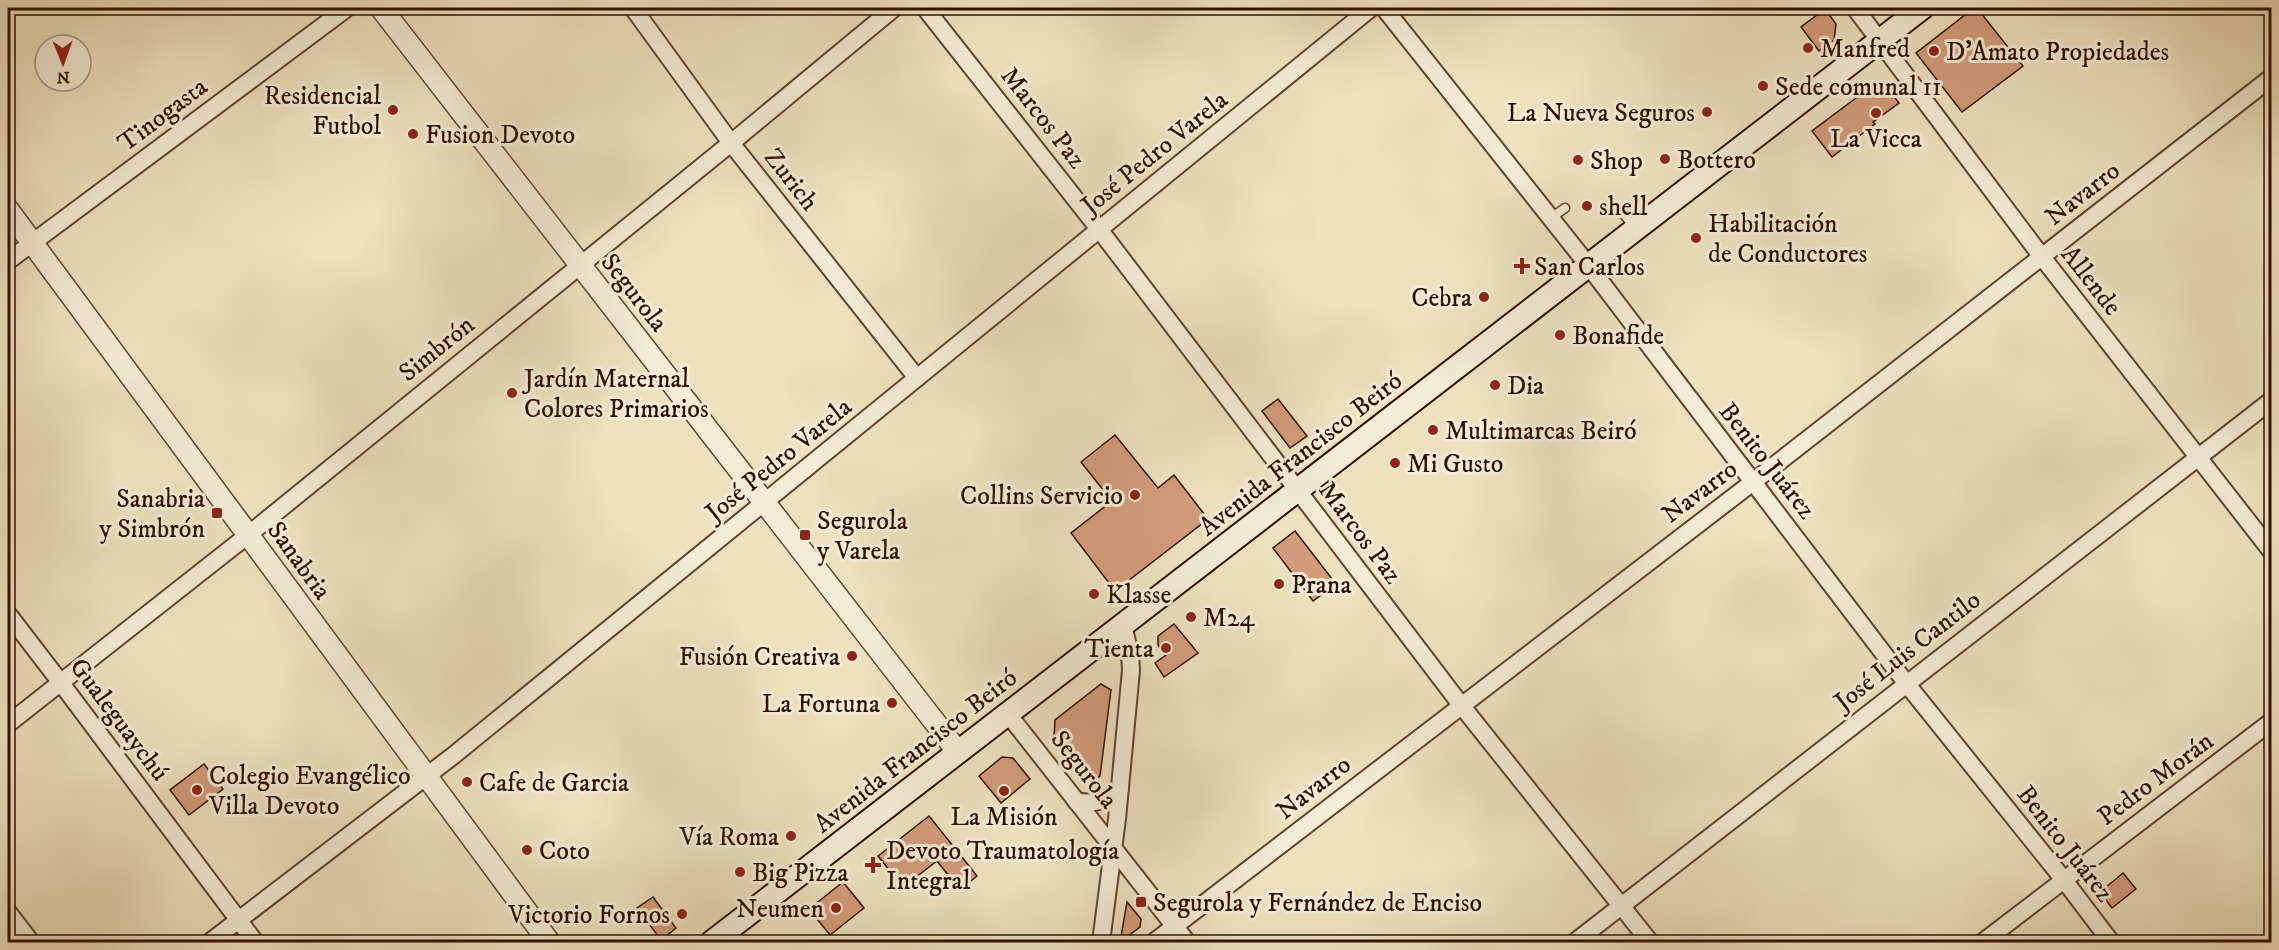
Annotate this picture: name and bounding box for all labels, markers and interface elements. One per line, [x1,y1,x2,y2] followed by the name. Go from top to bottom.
[33,33,93,93] north arrow
[1820,33,1910,66] place label: Manfred
[1946,36,2169,69] place label: D'Amato Propiedades
[1801,41,1815,55] marker: Manfred
[1927,44,1941,58] marker: D'Amato Propiedades
[993,61,1093,175] street label: Marcos Paz
[57,67,70,87] text: N
[111,71,214,160] street label: Tinogasta
[1775,71,1942,104] place label: Sede comunal 11
[1756,79,1770,93] marker: Sede comunal 11
[264,80,381,143] place label: Residencial Futbol
[1073,84,1235,224] street label: José Pedro Varela
[1507,97,1695,130] place label: La Nueva Seguros
[386,103,400,117] marker: Residencial Futbol
[1700,105,1714,119] marker: La Nueva Seguros
[1869,106,1883,120] marker: La Vicca
[425,119,575,152] place label: Fusion Devoto
[1830,123,1922,156] place label: La Vicca
[406,127,420,141] marker: Fusion Devoto
[756,142,826,218] street label: Zurich
[1677,144,1756,177] place label: Bottero
[1590,145,1643,178] place label: Shop
[1658,152,1672,166] marker: Bottero
[1571,153,1585,167] marker: Shop
[2039,155,2127,234] street label: Navarro
[1599,191,1648,224] place label: shell
[1580,199,1594,213] marker: shell
[1708,208,1868,271] place label: Habilitación de Conductores
[1689,231,1703,245] marker: Habilitación de Conductores
[2053,239,2128,323] street label: Allende
[593,247,675,339] street label: Segurola
[1534,251,1645,284] place label: San Carlos
[1515,259,1529,273] marker: San Carlos
[1411,282,1472,315] place label: Cebra
[1477,290,1491,304] marker: Cebra
[392,308,482,390] street label: Simbrón
[1572,320,1664,353] place label: Bonafide
[1553,328,1567,342] marker: Bonafide
[522,363,709,426] place label: Jardín Maternal Colores Primarios
[1193,364,1409,544] street label: Avenida Francisco Beiró
[1507,370,1544,403] place label: Dia
[1488,378,1502,392] marker: Dia
[505,386,519,400] marker: Jardín Maternal Colores Primarios
[697,391,859,531] street label: José Pedro Varela
[1711,396,1823,526] street label: Benito Juárez
[1445,415,1637,448] place label: Multimarcas Beiró
[1426,423,1440,437] marker: Multimarcas Beiró
[1407,448,1503,481] place label: Mi Gusto
[1656,453,1744,531] street label: Navarro
[1388,456,1402,470] marker: Mi Gusto
[1311,475,1409,591] street label: Marcos Paz
[960,480,1123,513] place label: Collins Servicio
[99,483,205,546] place label: Sanabria y Simbrón
[1128,488,1142,502] marker: Collins Servicio
[817,505,908,568] place label: Segurola y Varela
[210,506,224,520] marker: Sanabria y Simbrón
[259,515,338,607] street label: Sanabria
[798,528,812,542] marker: Segurola y Varela
[1291,569,1351,602] place label: Prana
[1272,577,1286,591] marker: Prana
[1106,579,1171,612] place label: Klasse
[1826,584,1988,720] street label: José Luis Cantilo
[1087,587,1101,601] marker: Klasse
[1203,602,1256,635] place label: M24
[1184,610,1198,624] marker: M24
[1084,633,1154,666] place label: Tienta
[679,641,840,674] place label: Fusión Creativa
[1159,641,1173,655] marker: Tienta
[845,649,859,663] marker: Fusión Creativa
[62,652,176,788] street label: Gualeguaychú
[808,661,1024,841] street label: Avenida Francisco Beiró
[762,688,880,721] place label: La Fortuna
[885,696,899,710] marker: La Fortuna
[1043,724,1125,816] street label: Segurola
[2091,725,2221,833] street label: Pedro Morán
[1270,749,1358,828] street label: Navarro
[208,760,411,823] place label: Colegio Evangélico Villa Devoto
[479,767,629,800] place label: Cafe de Garcia
[460,775,474,789] marker: Cafe de Garcia
[2009,779,2121,909] street label: Benito Juárez
[190,783,204,797] marker: Colegio Evangélico Villa Devoto
[997,784,1011,798] marker: La Misión
[950,801,1058,834] place label: La Misión
[679,821,779,854] place label: Vía Roma
[784,829,798,843] marker: Vía Roma
[539,835,590,868] place label: Coto
[886,835,1119,898] place label: Devoto Traumatología Integral
[520,843,534,857] marker: Coto
[864,856,882,874] marker: Devoto Traumatología Integral
[752,857,849,890] place label: Big Pizza
[733,865,747,879] marker: Big Pizza
[1153,887,1482,920] place label: Segurola y Fernández de Enciso
[736,893,824,926] place label: Neumen
[1134,895,1148,909] marker: Segurola y Fernández de Enciso
[507,899,670,932] place label: Victorio Fornos
[829,901,843,915] marker: Neumen
[675,907,689,921] marker: Victorio Fornos

